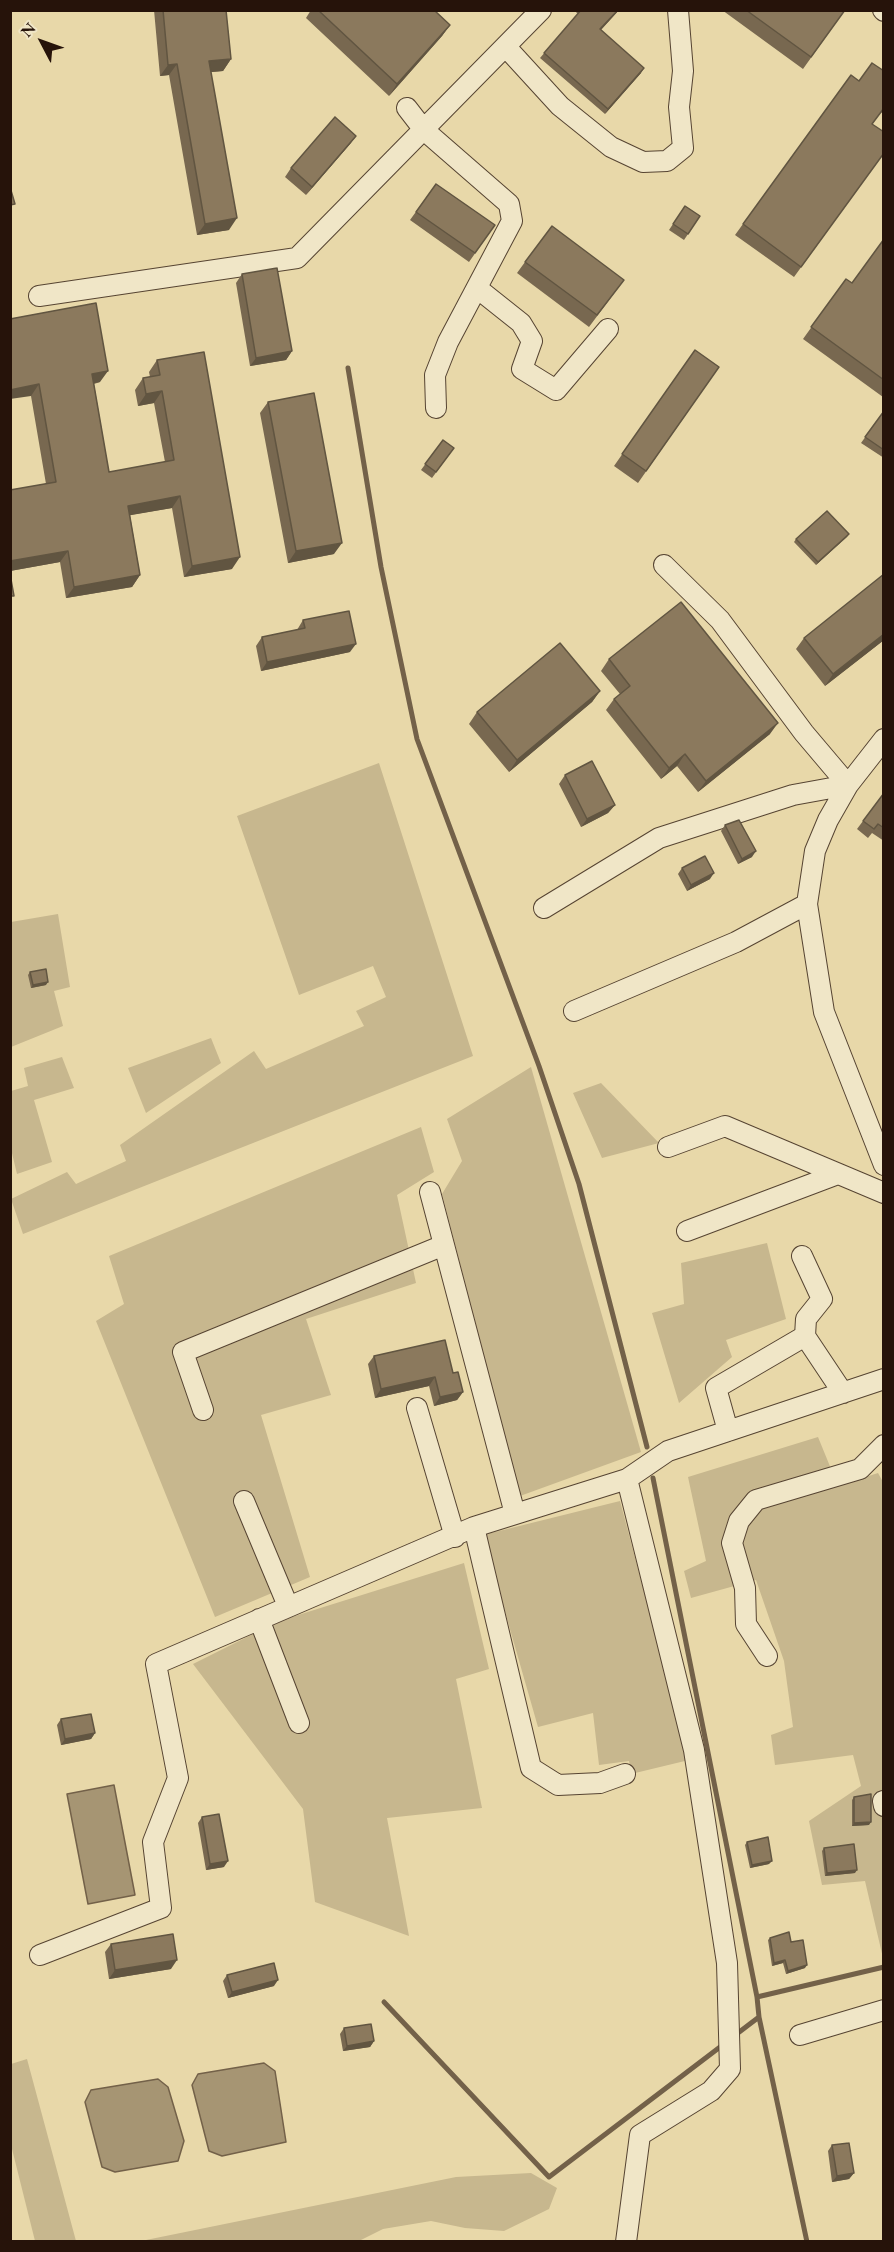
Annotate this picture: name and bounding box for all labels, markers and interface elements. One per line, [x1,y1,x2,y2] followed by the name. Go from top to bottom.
[12,12,72,72] north arrow
[16,18,40,42] text: N

